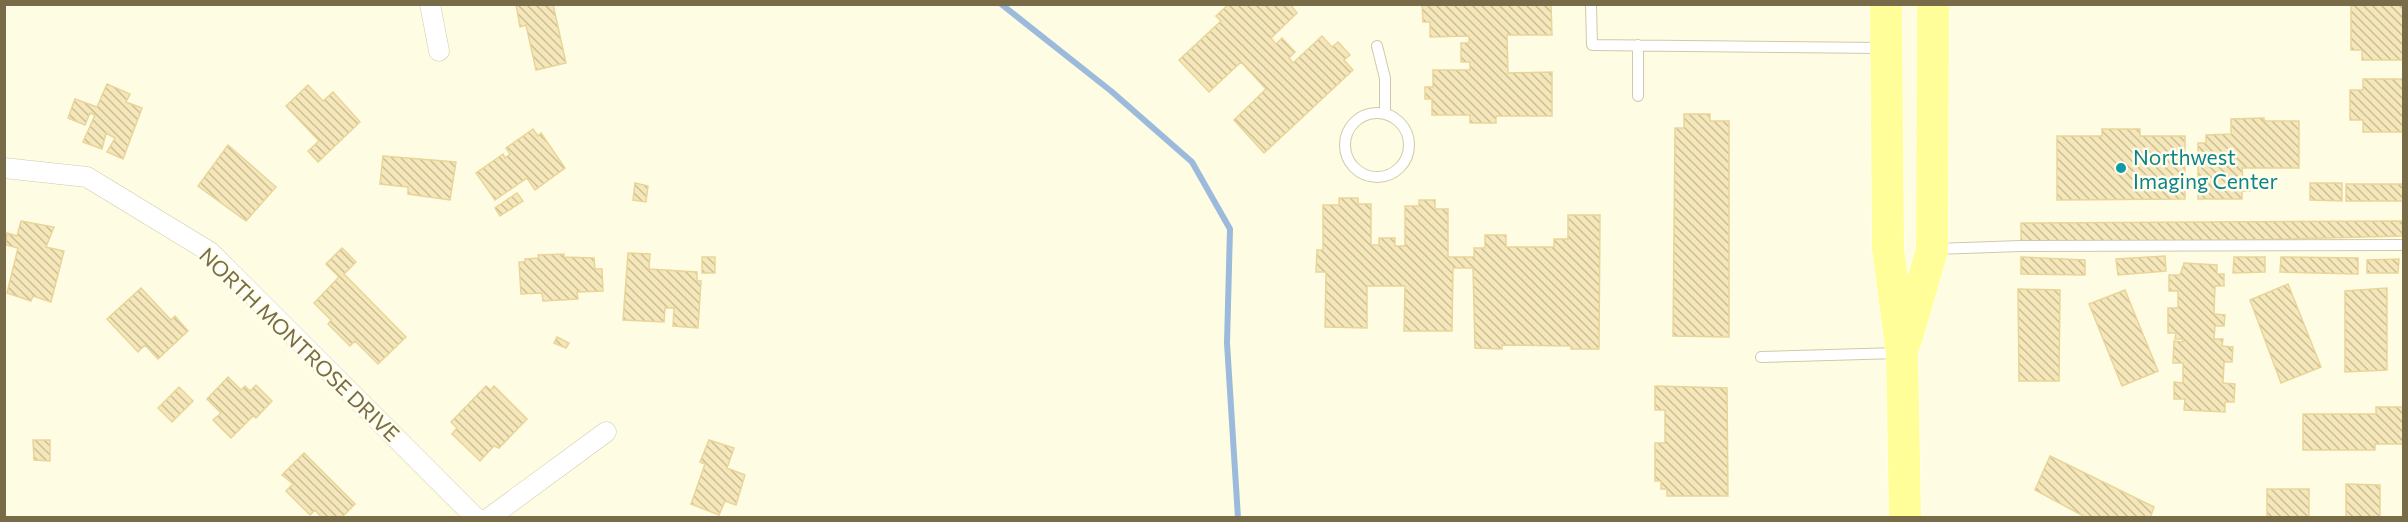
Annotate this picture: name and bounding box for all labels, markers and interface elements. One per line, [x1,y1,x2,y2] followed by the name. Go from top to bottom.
[2133,144,2278,193] place label: Northwest Imaging Center
[2114,161,2128,175] marker: Northwest Imaging Center
[195,242,405,446] street label: NORTH MONTROSE DRIVE

